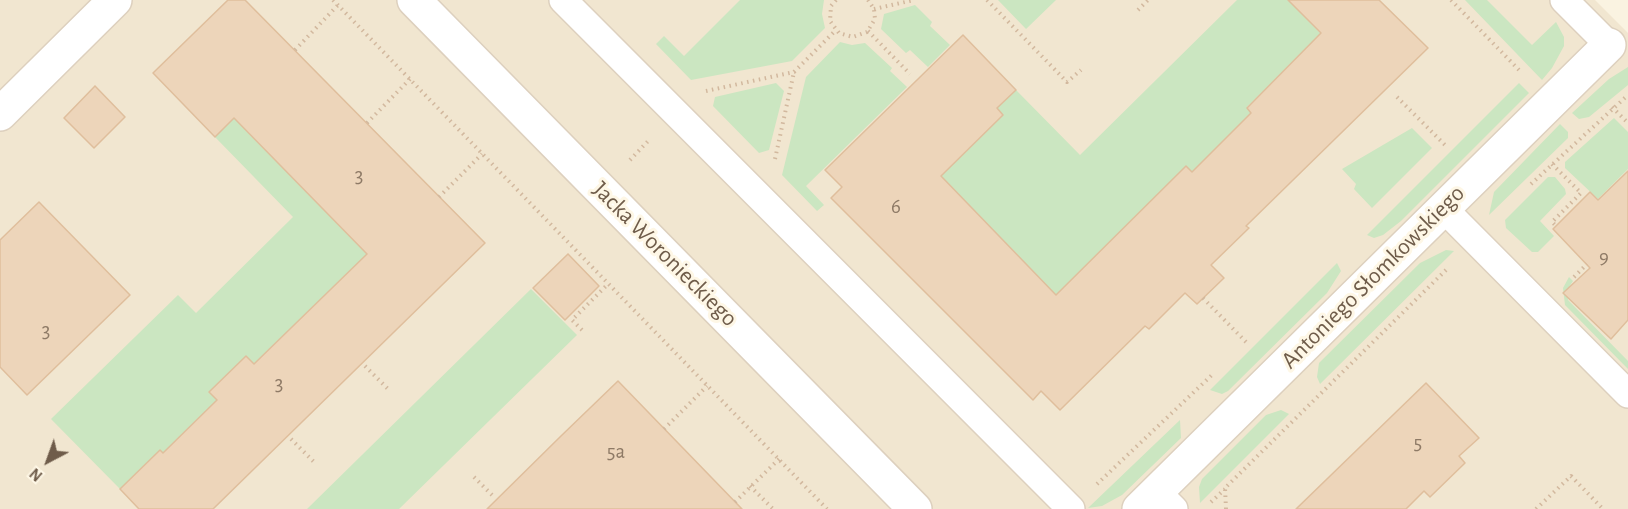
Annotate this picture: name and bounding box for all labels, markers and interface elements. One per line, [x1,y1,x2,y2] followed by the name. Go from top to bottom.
[355,163,363,189] house number: 3
[586,175,744,333] street label: Jacka Woronieckiego
[1275,179,1471,375] street label: Antoniego Słomkowskiego
[891,194,901,220] house number: 6
[1599,244,1609,270] house number: 9
[42,318,50,344] house number: 3
[275,371,283,397] house number: 3
[1414,430,1422,456] house number: 5
[18,431,78,491] north arrow
[607,439,625,465] house number: 5a
[27,465,46,484] text: N

